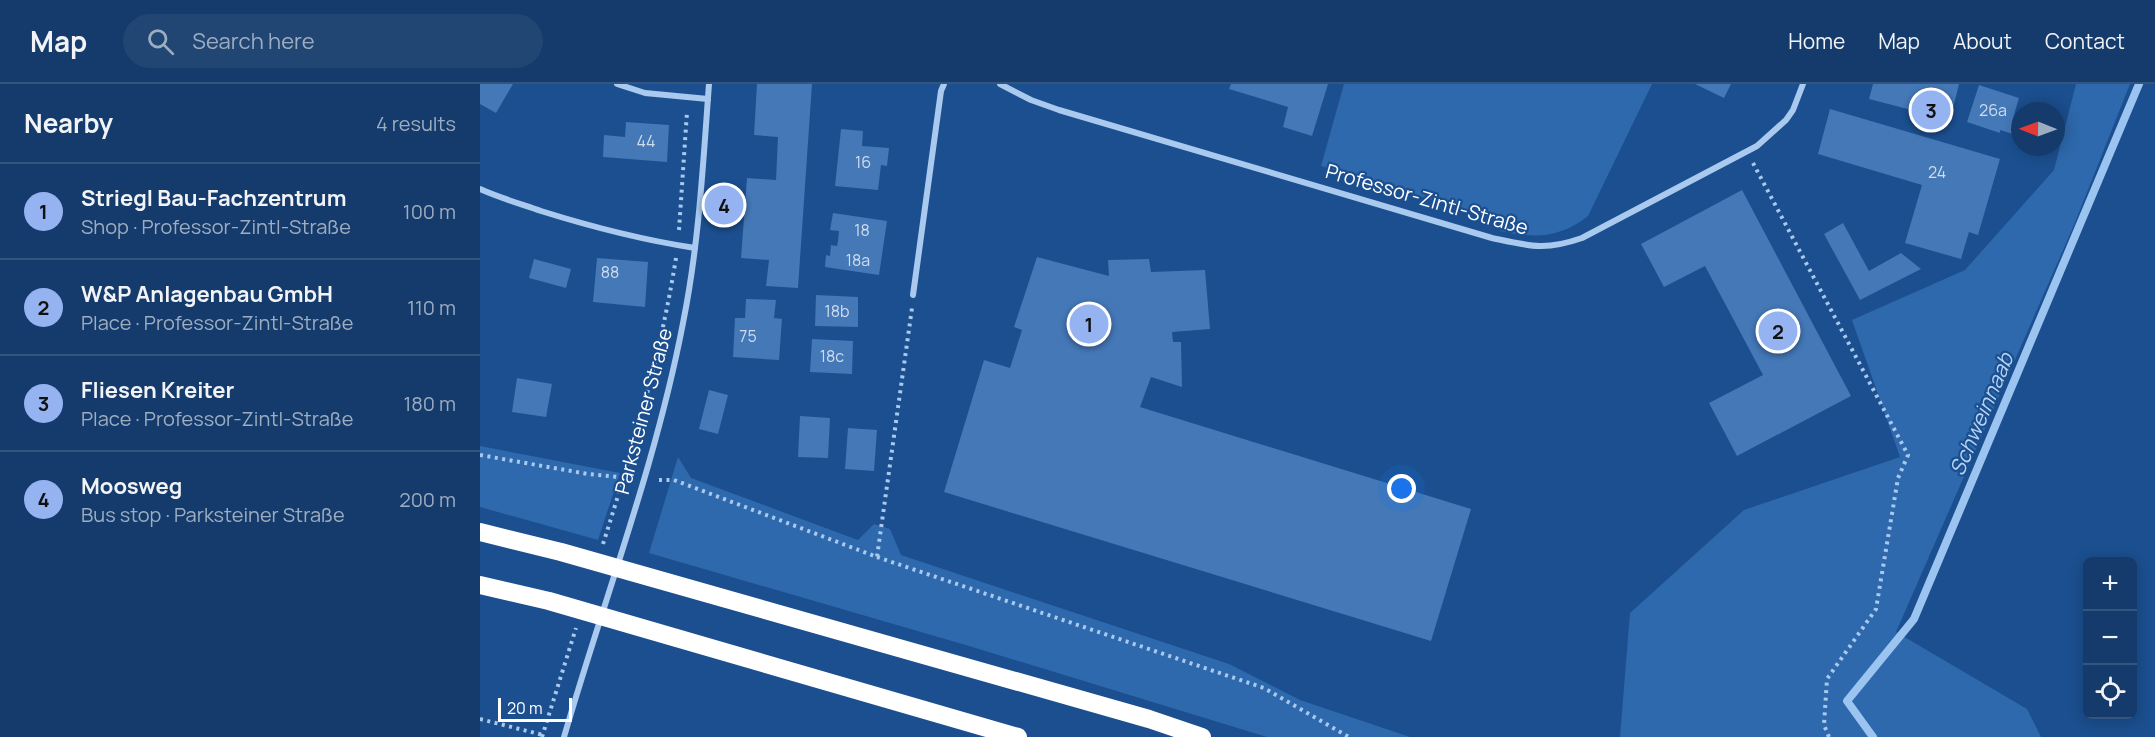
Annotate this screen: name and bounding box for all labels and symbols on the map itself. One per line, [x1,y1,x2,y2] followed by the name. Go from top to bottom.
[1912,87,1950,132] pin: 3
[1979,99,2007,121] house number: 26a
[2011,102,2065,156] north arrow
[636,130,656,152] house number: 44
[855,151,871,173] house number: 16
[1323,157,1531,241] street label: Professor-Zintl-Straße
[1928,161,1946,183] house number: 24
[704,182,744,228] pin: 4
[854,219,870,241] house number: 18
[846,249,870,271] house number: 18a
[601,261,619,283] house number: 88
[825,300,850,322] house number: 18b
[1070,302,1108,346] pin: 1
[1758,308,1798,354] pin: 2
[608,325,678,497] street label: Parksteiner Straße
[739,325,757,347] house number: 75
[820,345,844,367] house number: 18c
[1943,347,2020,480] water label: Schweinnaab
[1387,474,1416,503] your location
[498,695,572,722] scale bar

